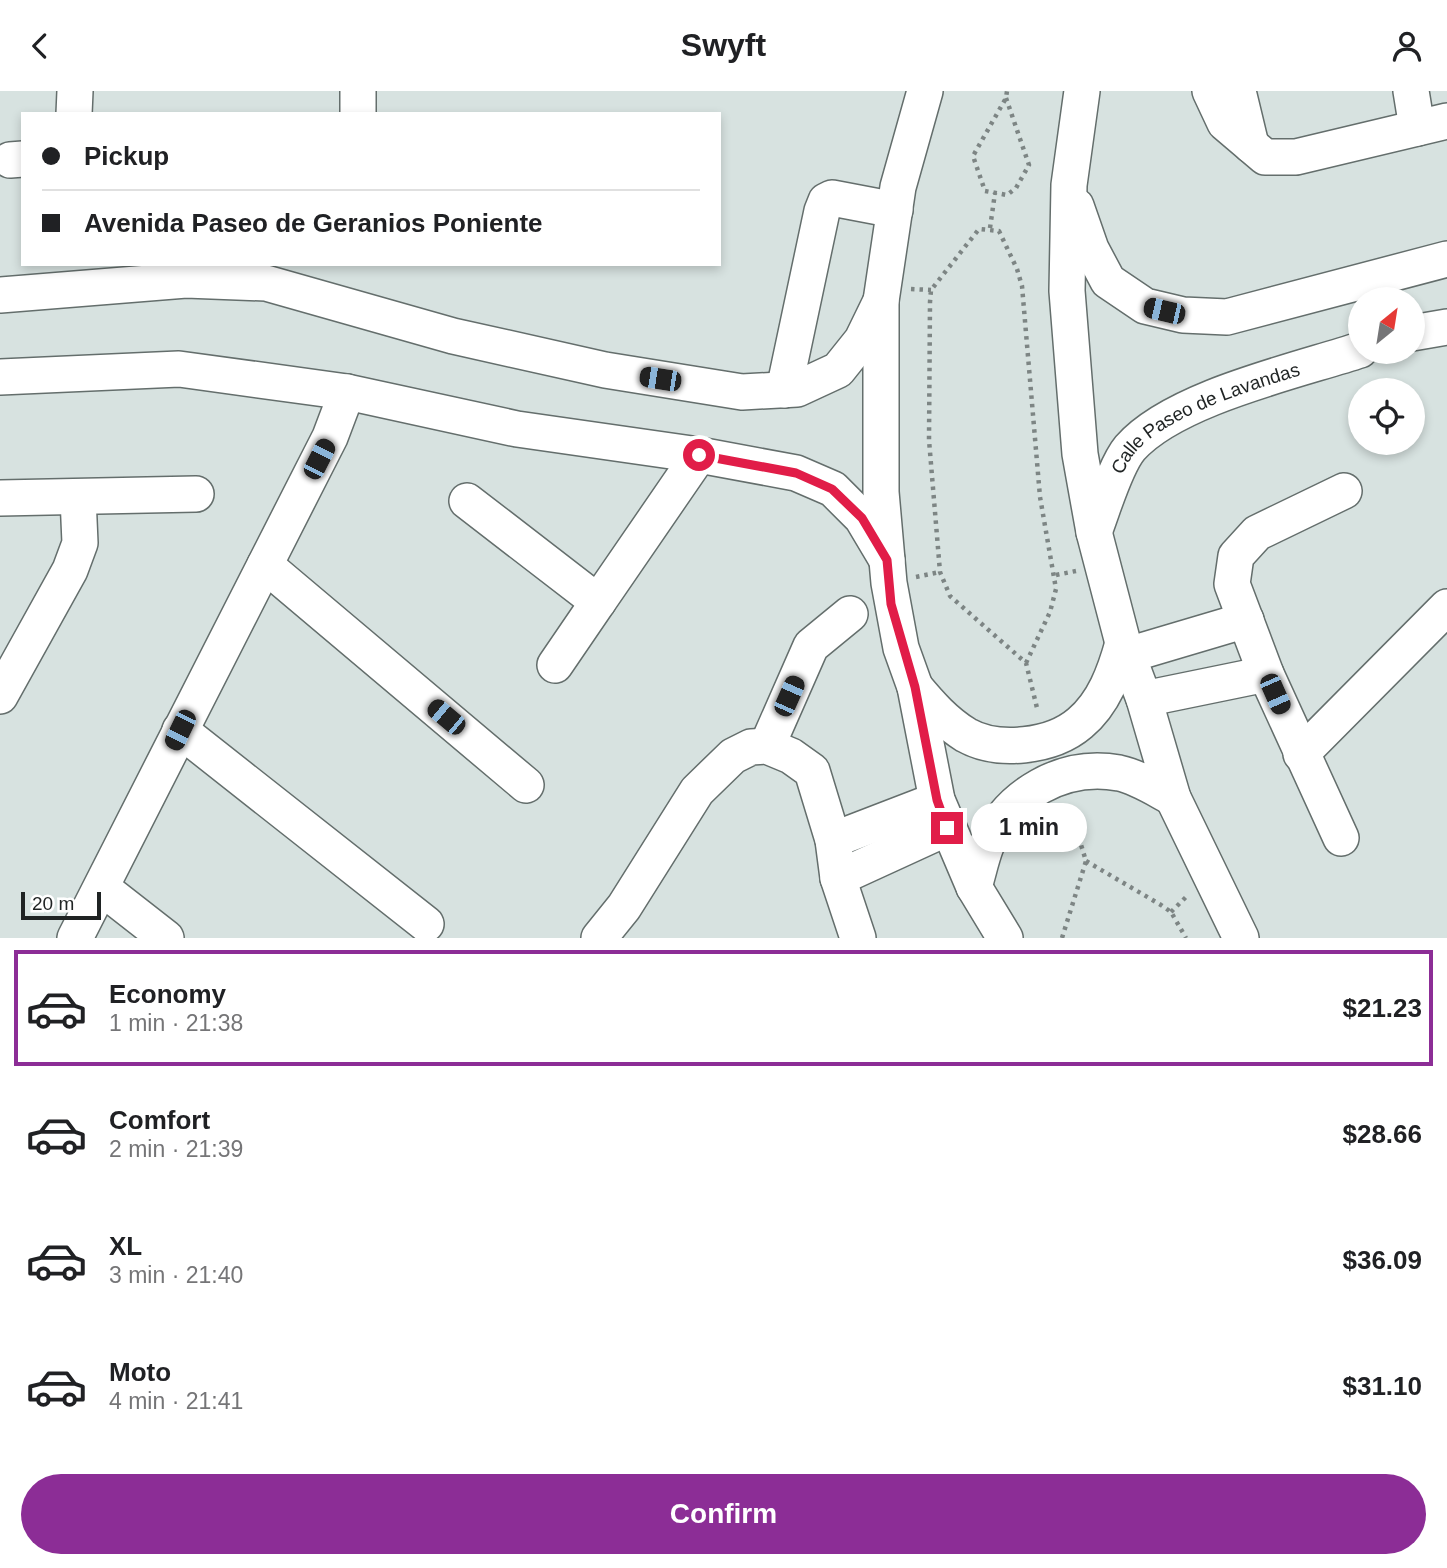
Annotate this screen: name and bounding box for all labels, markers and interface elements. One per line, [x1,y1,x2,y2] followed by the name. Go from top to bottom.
[21,27,59,65] icon: back
[681,27,766,63] text: Swyft
[1388,27,1426,65] icon: person
[84,141,169,171] text: Pickup
[84,208,543,238] text: Avenida Paseo de Geranios Poniente
[1348,287,1424,364] north arrow
[1348,287,1425,455] map controls
[1142,296,1187,326] car
[1107,359,1302,477] street label: Calle Paseo de Lavandas
[638,365,683,393] car
[1348,378,1425,455] button: locate
[301,436,338,482] car
[683,439,715,471] route start
[1257,671,1294,717] car
[771,673,808,719] car
[424,695,469,739] car
[162,707,199,753] car
[972,803,1087,853] callout: 1 min
[931,812,963,844] route end
[999,814,1059,840] text: 1 min
[21,889,102,921] scale bar
[32,893,74,914] text: 20 m
[25,977,88,1040] icon: car
[109,979,226,1009] text: Economy
[1342,993,1422,1023] text: $21.23
[109,1010,243,1036] text: 1 min · 21:38
[25,1103,88,1166] icon: car
[109,1105,210,1135] text: Comfort
[1342,1119,1422,1149] text: $28.66
[109,1136,243,1162] text: 2 min · 21:39
[25,1229,88,1292] icon: car
[109,1231,142,1261] text: XL
[1342,1245,1422,1275] text: $36.09
[109,1262,243,1288] text: 3 min · 21:40
[25,1355,88,1418] icon: car
[109,1357,171,1387] text: Moto
[1342,1371,1422,1401] text: $31.10
[109,1388,243,1414] text: 4 min · 21:41
[21,1474,1426,1554] button: Confirm

